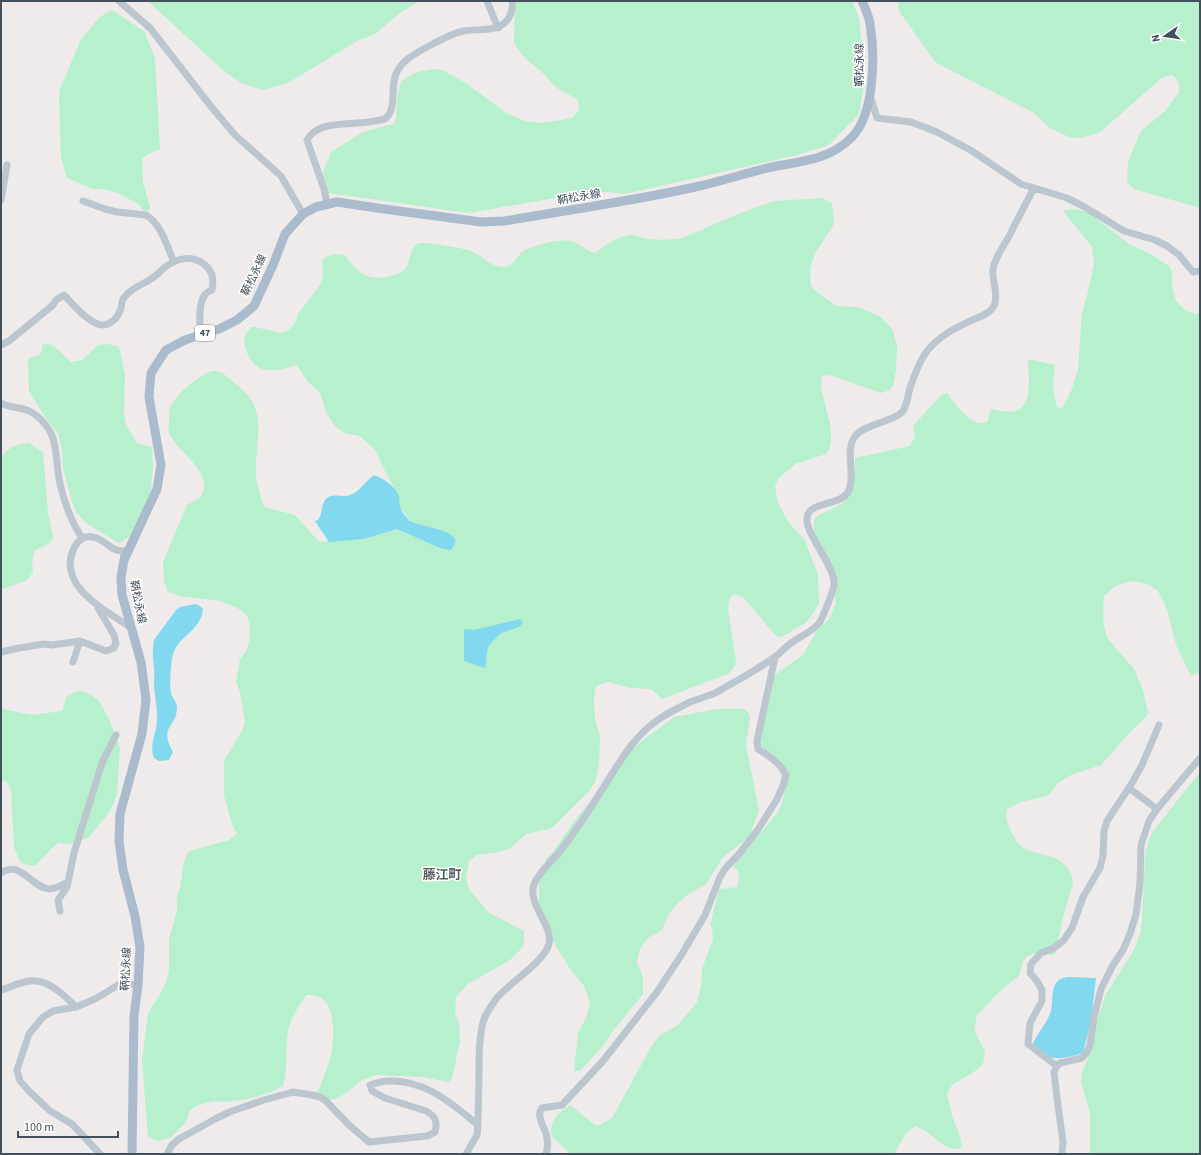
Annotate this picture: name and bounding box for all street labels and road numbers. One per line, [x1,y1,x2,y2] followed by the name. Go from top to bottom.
[852,43,867,87] street label: 鞆松永線
[556,186,602,208] street label: 鞆松永線
[238,252,270,298] street label: 鞆松永線
[195,325,215,341] road number: 47
[126,579,150,625] street label: 鞆松永線
[117,947,135,991] street label: 鞆松永線

